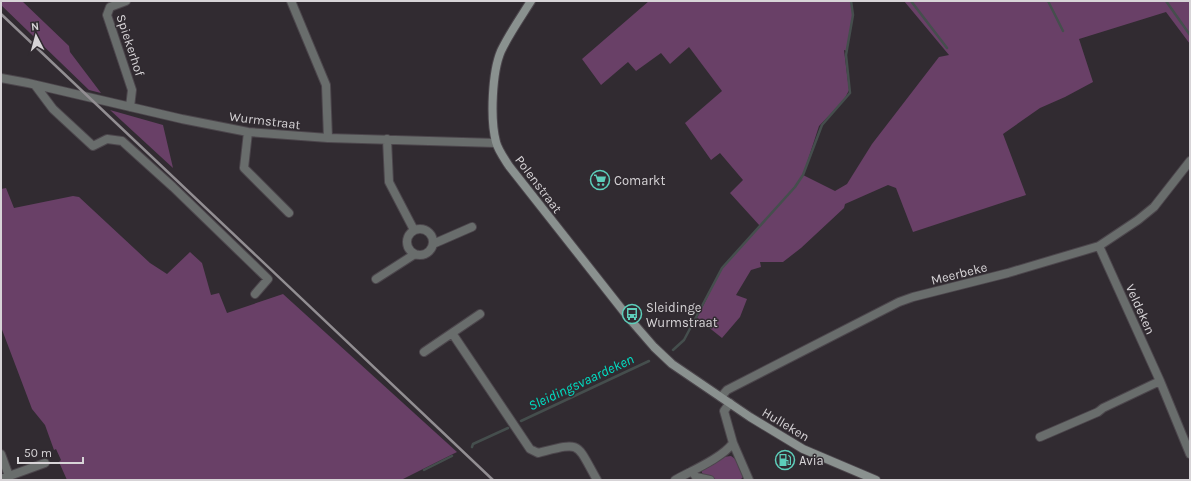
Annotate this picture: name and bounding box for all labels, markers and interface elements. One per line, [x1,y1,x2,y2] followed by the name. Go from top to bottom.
[113,12,148,78] street label: Spiekerhof
[16,16,56,56] north arrow
[30,20,40,33] text: N
[228,109,301,132] street label: Wurmstraat
[512,153,565,216] street label: Polenstraat
[589,169,611,191] supermarket icon: Comarkt
[614,173,665,188] place label: Comarkt
[929,259,989,288] street label: Meerbeke
[1123,282,1158,337] street label: Veldeken
[646,300,718,330] place label: Sleidinge Wurmstraat
[621,303,643,325] bus stop icon: Sleidinge Wurmstraat
[526,351,637,414] water label: Sleidingsvaardeken
[759,405,812,444] street label: Hulleken
[18,439,83,465] scale bar
[24,446,52,460] text: 50 m
[774,449,796,471] fuel station icon: Avia
[799,453,824,468] place label: Avia

